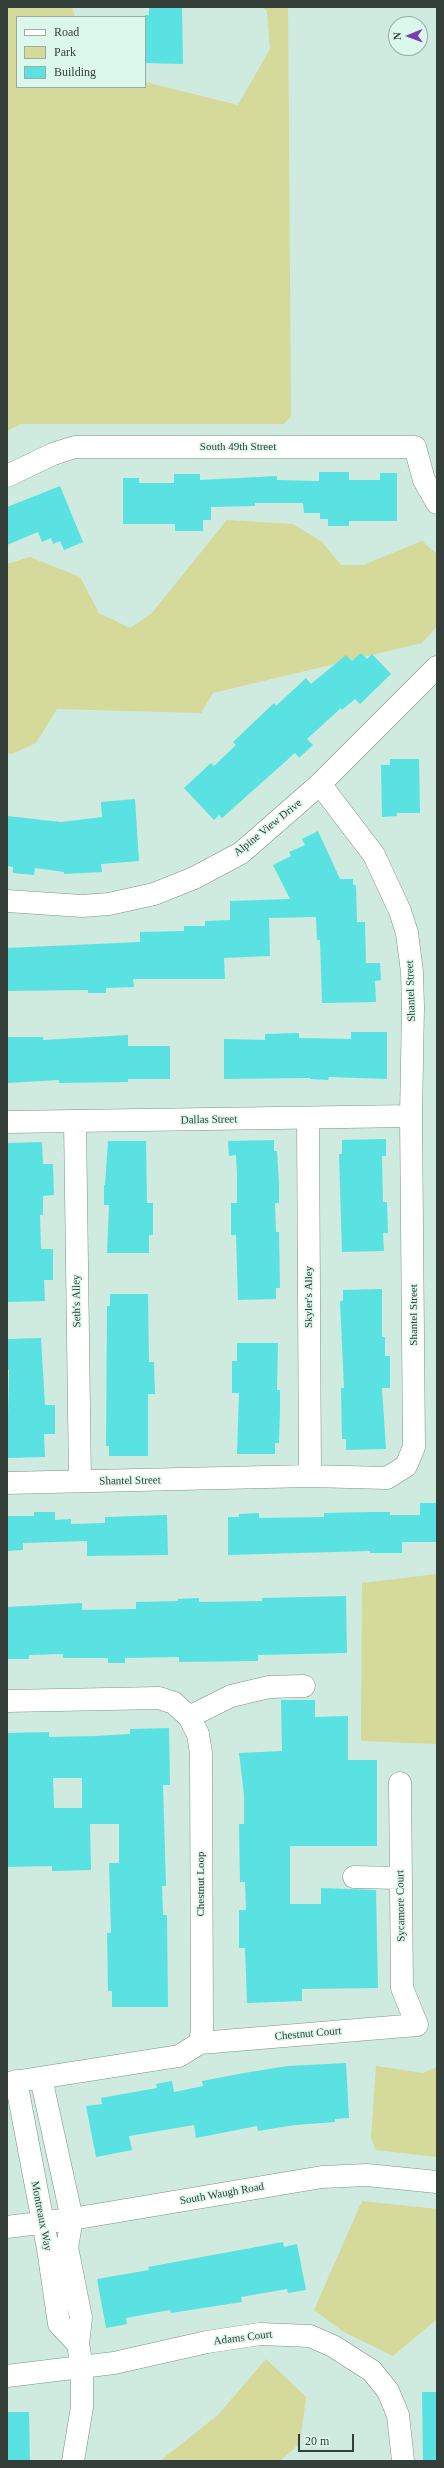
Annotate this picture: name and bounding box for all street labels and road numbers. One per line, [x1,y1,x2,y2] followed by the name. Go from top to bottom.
[200,440,276,454] street label: South 49th Street
[231,797,305,859] street label: Alpine View Drive
[403,960,419,1022] street label: Shantel Street
[181,1113,237,1127] street label: Dallas Street
[302,1266,316,1328] street label: Skyler's Alley
[70,1274,84,1328] street label: Seth's Alley
[407,1284,421,1346] street label: Shantel Street
[99,1474,161,1488] street label: Shantel Street
[194,1851,208,1917] street label: Chestnut Loop
[394,1870,408,1942] street label: Sycamore Court
[274,2025,342,2043] street label: Chestnut Court
[28,2180,54,2252] street label: Montreaux Way
[179,2180,265,2208] street label: South Waugh Road
[213,2328,273,2348] street label: Adams Court

